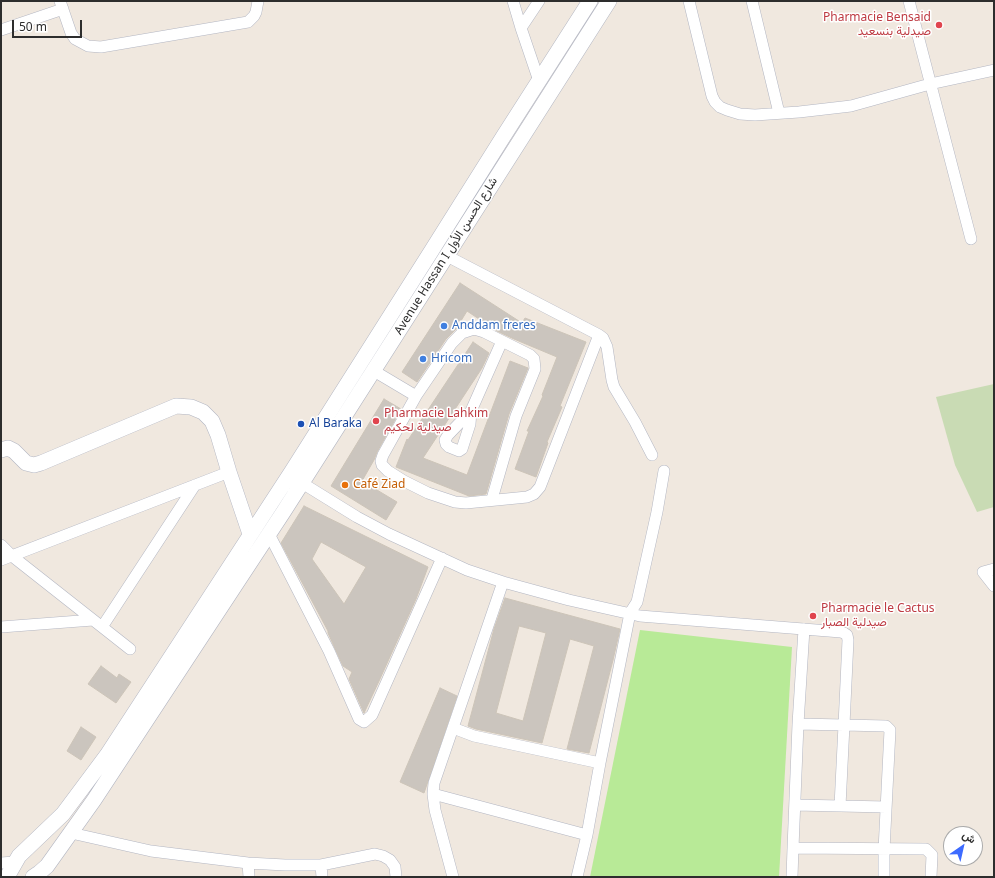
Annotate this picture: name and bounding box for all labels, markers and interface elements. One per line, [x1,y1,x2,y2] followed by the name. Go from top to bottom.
[823,11,931,39] place label: Pharmacie Bensaid صيدلية بنسعيد
[14,12,84,38] scale bar
[19,18,47,35] text: 50 m
[934,20,944,30] marker: Pharmacie Bensaid صيدلية بنسعيد
[391,175,501,337] street label: Avenue Hassan I شارع الحسن الأول
[452,319,536,333] place label: Anddam freres
[439,321,449,331] marker: Anddam freres
[431,352,472,366] place label: Hricom
[418,354,428,364] marker: Hricom
[384,407,488,435] place label: Pharmacie Lahkim صيدلية لحكيم
[371,416,381,426] marker: Pharmacie Lahkim صيدلية لحكيم
[309,417,362,431] place label: Al Baraka
[296,419,306,429] marker: Al Baraka
[353,478,405,492] place label: Café Ziad
[340,480,350,490] marker: Café Ziad
[821,602,935,630] place label: Pharmacie le Cactus صيدلية الصبار
[808,611,818,621] marker: Pharmacie le Cactus صيدلية الصبار
[943,826,983,866] north arrow
[960,827,979,846] text: ش

